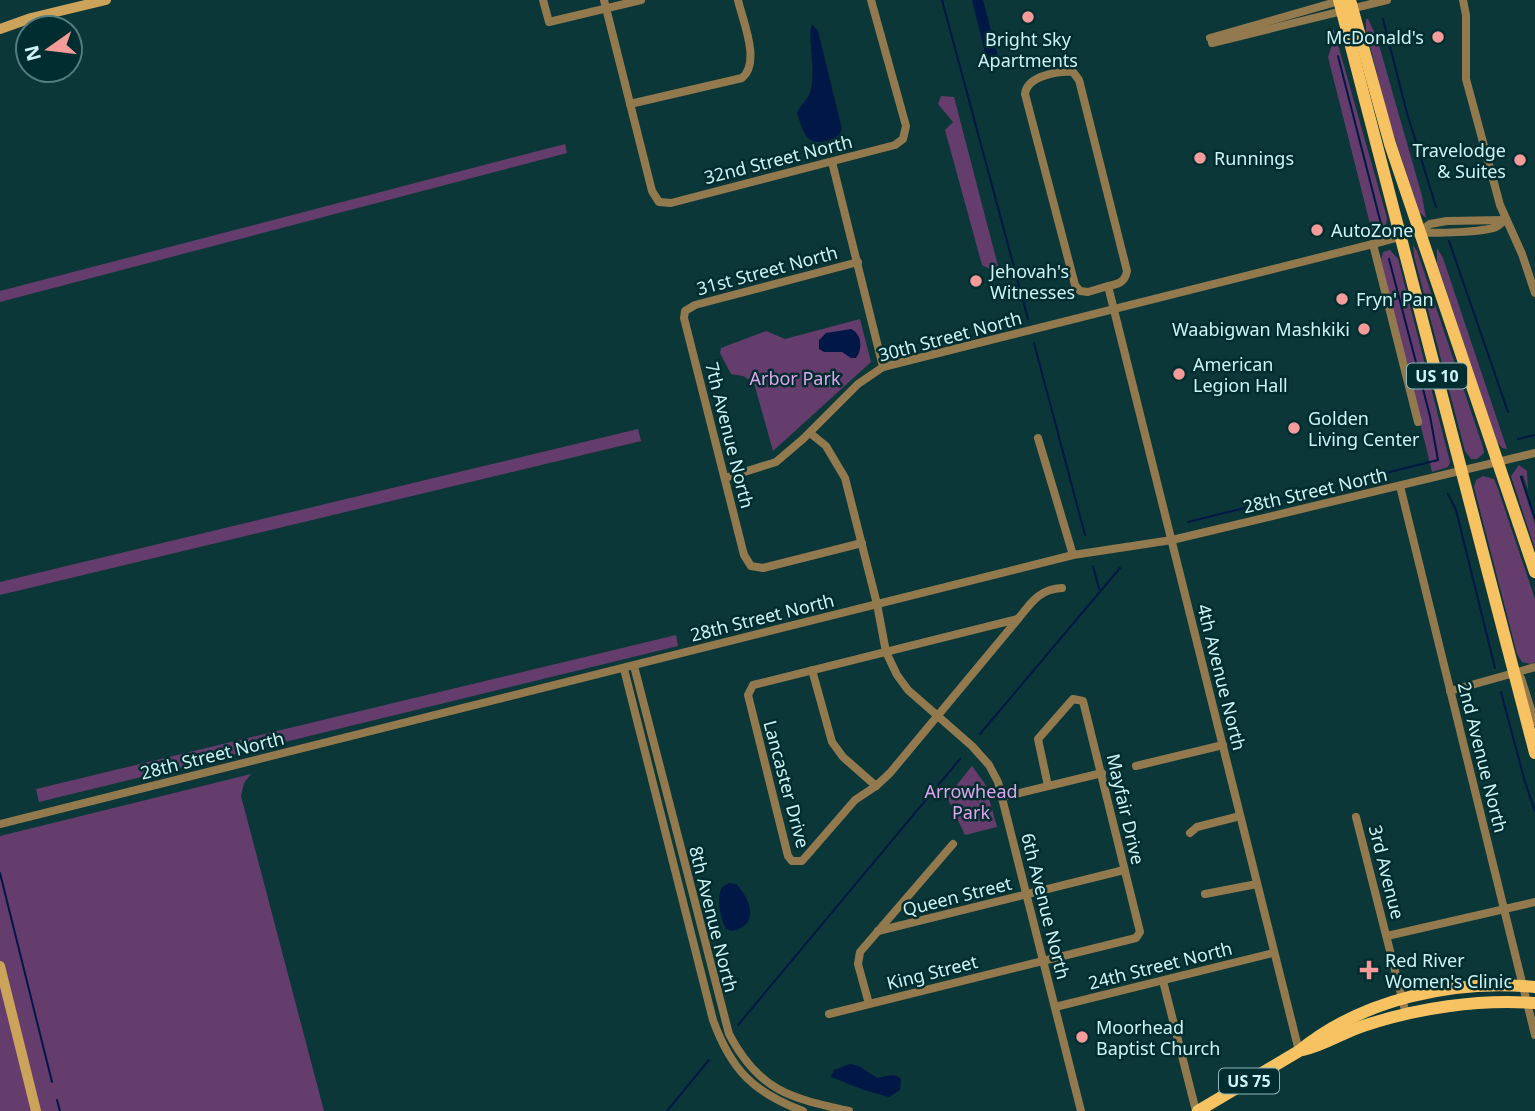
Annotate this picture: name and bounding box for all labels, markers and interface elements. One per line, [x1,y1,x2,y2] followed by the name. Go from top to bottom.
[1020,9,1036,25] marker: Bright Sky Apartments
[14,14,84,84] north arrow
[1326,25,1424,49] place label: McDonald's
[978,27,1078,72] place label: Bright Sky Apartments
[1430,29,1446,45] marker: McDonald's
[18,42,47,64] text: N
[701,129,855,189] street label: 32nd Street North
[1413,138,1506,183] place label: Travelodge & Suites
[1214,146,1294,170] place label: Runnings
[1192,150,1208,166] marker: Runnings
[1512,152,1528,168] marker: Travelodge & Suites
[1331,218,1413,242] place label: AutoZone
[1309,222,1325,238] marker: AutoZone
[694,240,840,300] street label: 31st Street North
[988,259,1075,304] place label: Jehovah's Witnesses
[968,273,984,289] marker: Jehovah's Witnesses
[1356,287,1434,311] place label: Fryn' Pan
[1334,291,1350,307] marker: Fryn' Pan
[876,305,1024,367] street label: 30th Street North
[1172,317,1350,341] place label: Waabigwan Mashkiki
[1356,321,1372,337] marker: Waabigwan Mashkiki
[1193,352,1288,397] place label: American Legion Hall
[700,359,760,511] street label: 7th Avenue North
[1407,364,1467,388] road number: US 10
[749,366,841,390] park label: Arbor Park
[1171,366,1187,382] marker: American Legion Hall
[1308,406,1420,451] place label: Golden Living Center
[1286,420,1302,436] marker: Golden Living Center
[1240,462,1390,518] street label: 28th Street North
[688,588,836,646] street label: 28th Street North
[1192,601,1252,753] street label: 4th Avenue North
[1453,679,1513,835] street label: 2nd Avenue North
[758,717,816,851] street label: Lancaster Drive
[138,726,286,784] street label: 28th Street North
[1102,751,1150,867] street label: Mayfair Drive
[924,779,1018,824] park label: Arrowhead Park
[1364,822,1410,922] street label: 3rd Avenue
[1016,830,1076,982] street label: 6th Avenue North
[684,843,744,995] street label: 8th Avenue North
[900,871,1015,921] street label: Queen Street
[1086,936,1234,994] street label: 24th Street North
[1385,948,1512,993] place label: Red River Women's Clinic
[884,949,980,995] street label: King Street
[1359,960,1379,980] marker: Red River Women's Clinic
[1096,1015,1220,1060] place label: Moorhead Baptist Church
[1074,1029,1090,1045] marker: Moorhead Baptist Church
[1219,1068,1279,1093] road number: US 75

